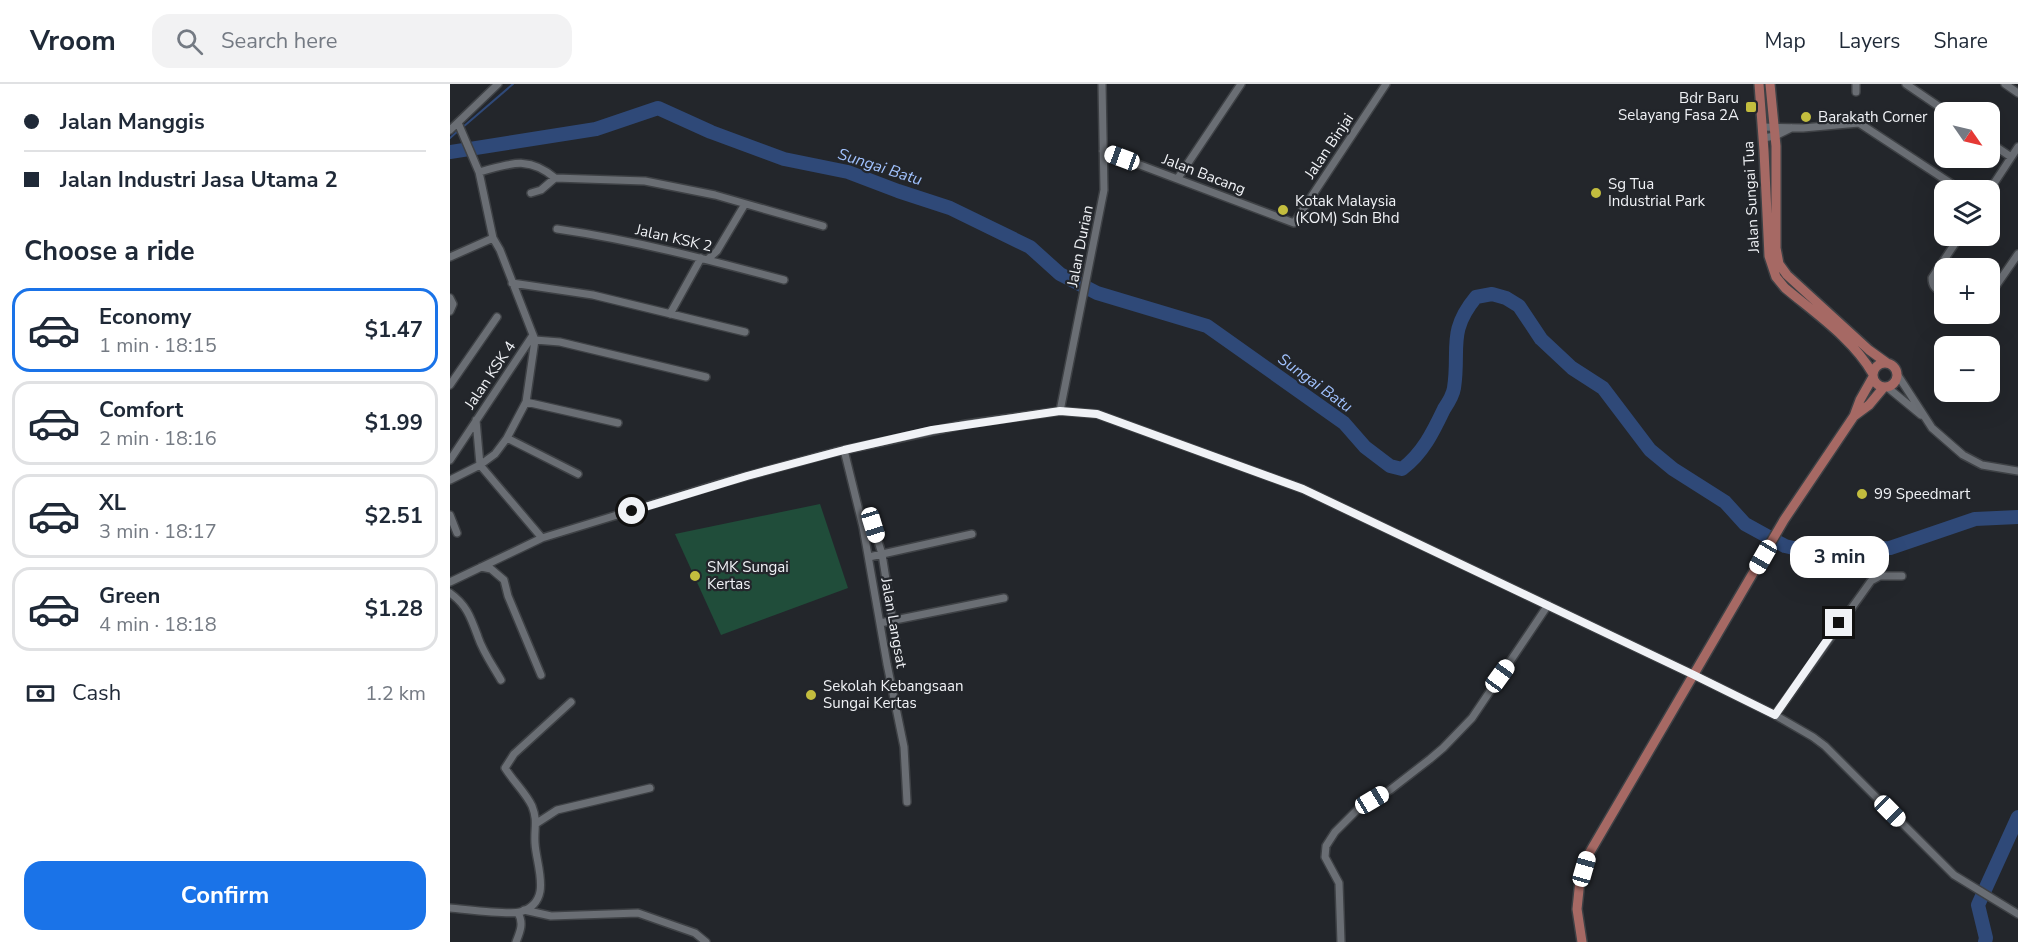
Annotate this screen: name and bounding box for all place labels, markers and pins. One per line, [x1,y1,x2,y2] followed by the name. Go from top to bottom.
[1618,88,1739,125] place label: Bdr Baru Selayang Fasa 2A
[1744,100,1758,114] marker: Bdr Baru Selayang Fasa 2A
[1818,107,1928,127] place label: Barakath Corner
[1799,110,1813,124] marker: Barakath Corner
[1608,174,1705,211] place label: Sg Tua Industrial Park
[1589,186,1603,200] marker: Sg Tua Industrial Park
[1295,191,1399,228] place label: Kotak Malaysia (KOM) Sdn Bhd
[1276,203,1290,217] marker: Kotak Malaysia (KOM) Sdn Bhd
[1874,484,1971,504] place label: 99 Speedmart
[1855,487,1869,501] marker: 99 Speedmart
[707,557,789,594] place label: SMK Sungai Kertas
[688,569,702,583] marker: SMK Sungai Kertas
[823,676,963,713] place label: Sekolah Kebangsaan Sungai Kertas
[804,688,818,702] marker: Sekolah Kebangsaan Sungai Kertas

